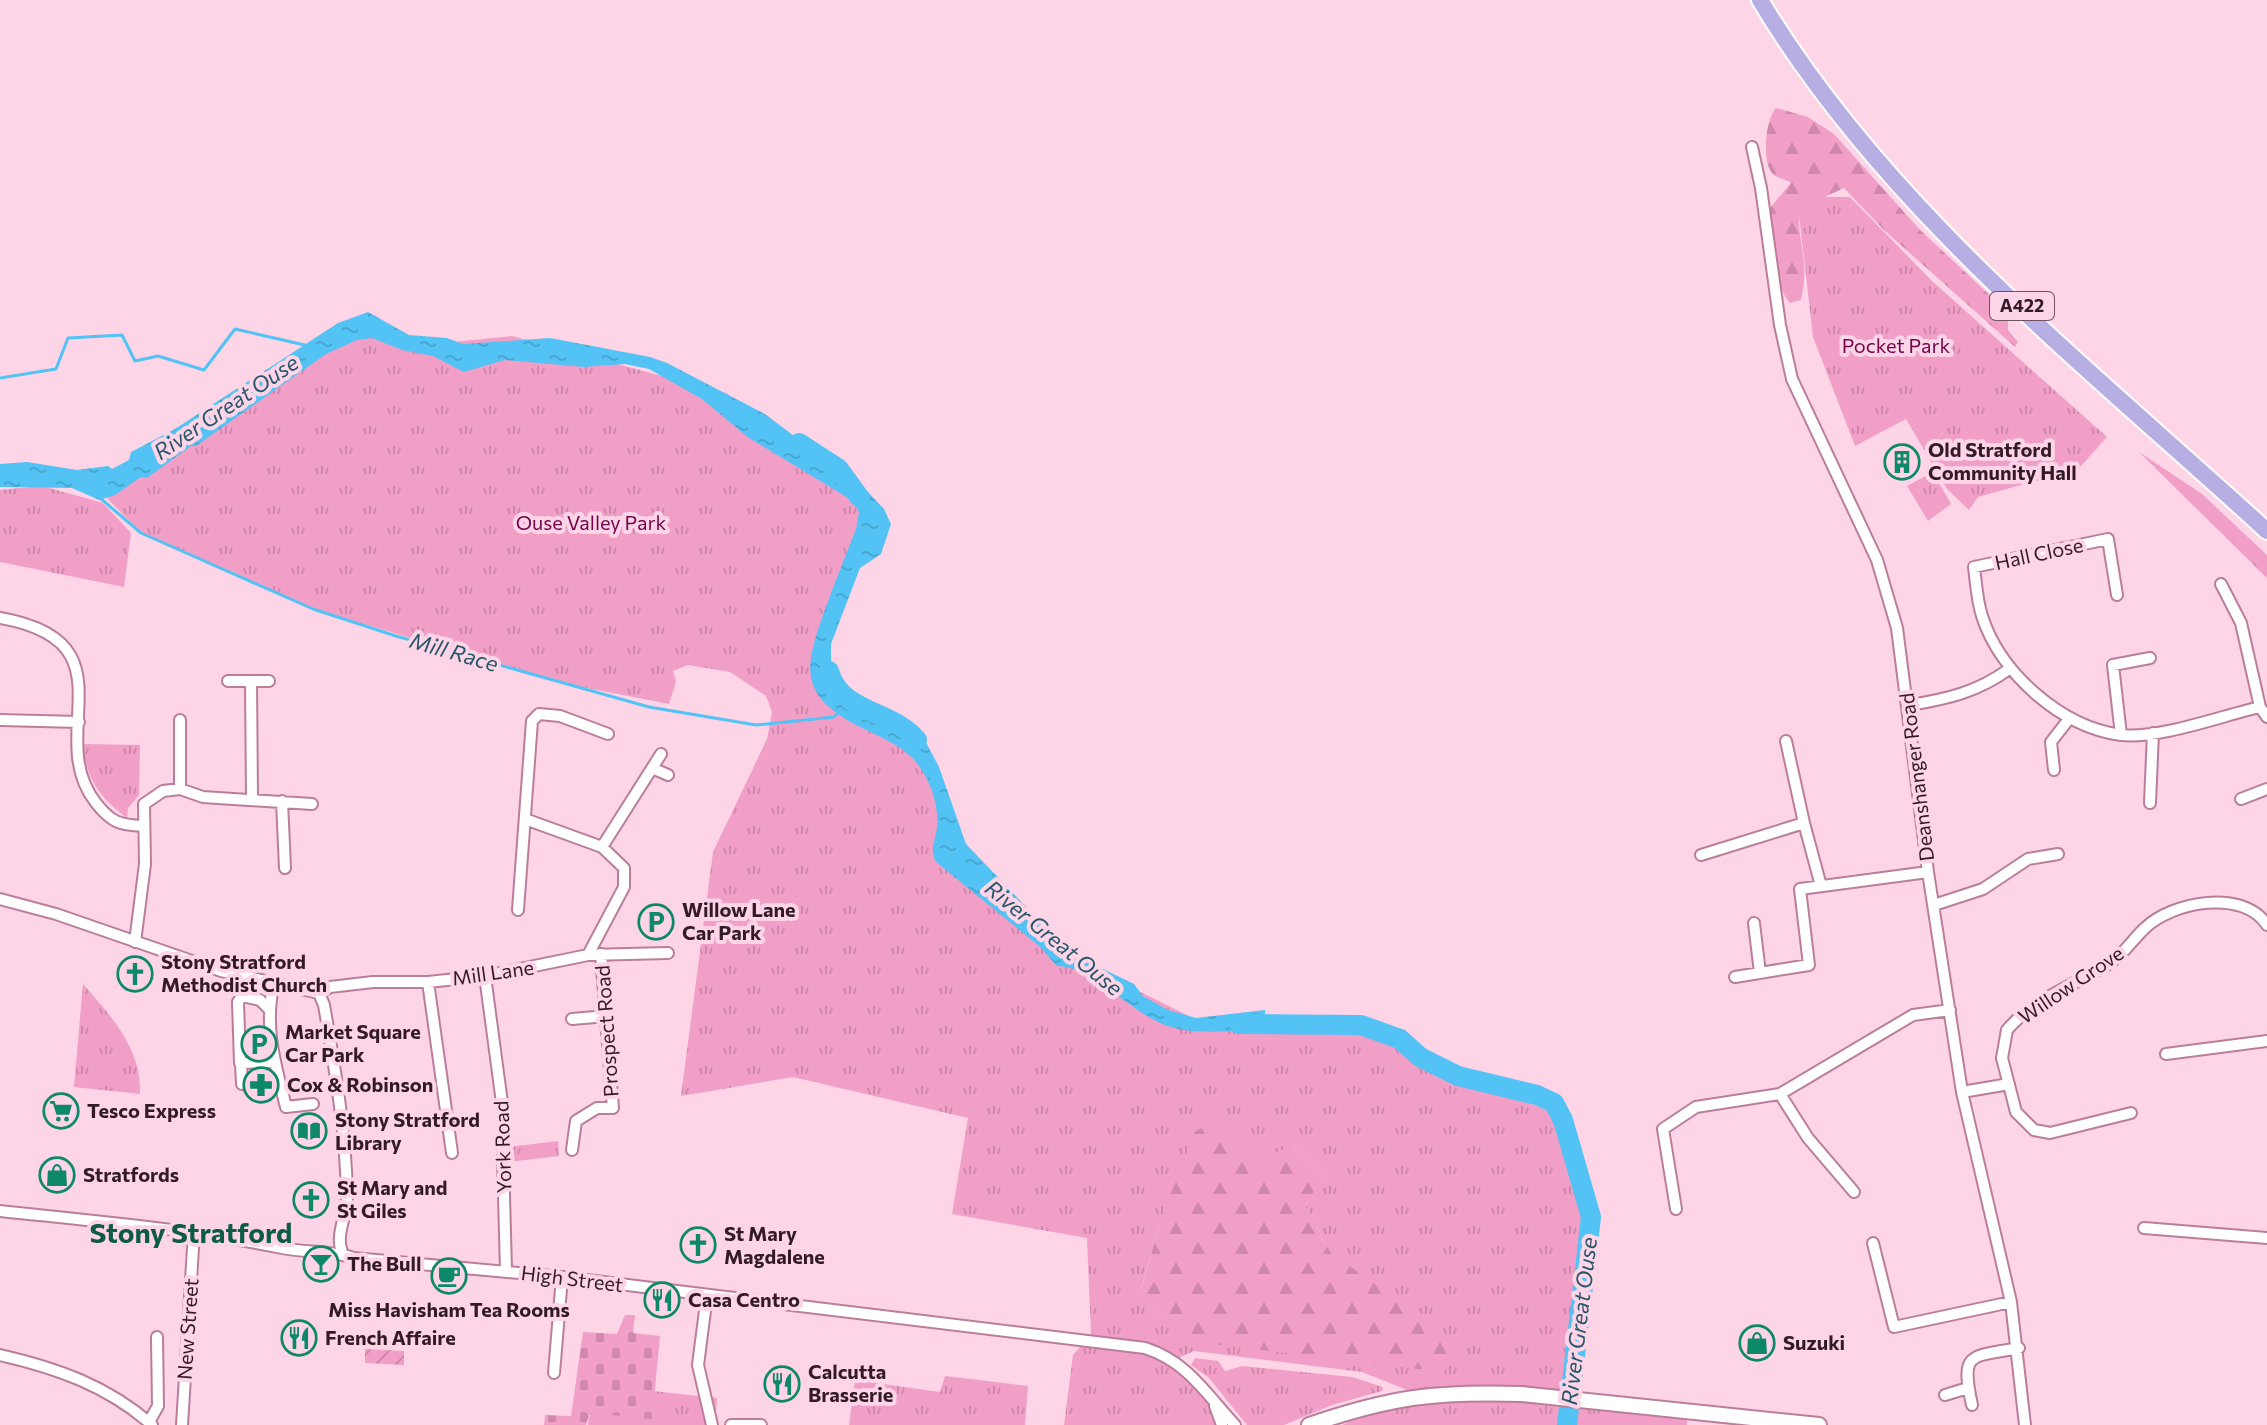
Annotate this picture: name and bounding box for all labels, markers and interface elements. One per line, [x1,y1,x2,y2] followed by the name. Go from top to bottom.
[1990,292,2054,320] road number: A422
[1842,333,1951,357] park label: Pocket Park
[148,348,304,465] water label: River Great Ouse
[1928,437,2077,484] place label: Old Stratford Community Hall
[1883,443,1921,481] building icon: Old Stratford Community Hall
[516,510,666,534] park label: Ouse Valley Park
[1992,532,2085,574] street label: Hall Close
[407,626,502,677] water label: Mill Race
[1894,692,1938,863] street label: Deanshanger Road
[980,874,1129,1001] water label: River Great Ouse
[682,897,796,944] place label: Willow Lane Car Park
[637,903,675,941] parking icon: Willow Lane Car Park
[2013,940,2128,1028] street label: Willow Grove
[161,949,327,996] place label: Stony Stratford Methodist Church
[450,954,535,990] street label: Mill Lane
[116,955,154,993] church icon: Stony Stratford Methodist Church
[589,964,623,1098] street label: Prospect Road
[285,1019,421,1066] place label: Market Square Car Park
[240,1025,278,1063] parking icon: Market Square Car Park
[242,1066,280,1104] pharmacy icon: Cox & Robinson
[287,1072,433,1096] place label: Cox & Robinson
[42,1092,80,1130] supermarket icon: Tesco Express
[87,1098,216,1122] place label: Tesco Express
[488,1100,516,1194] street label: York Road
[335,1107,480,1154] place label: Stony Stratford Library
[290,1112,328,1150] library icon: Stony Stratford Library
[38,1156,76,1194] shop icon: Stratfords
[83,1162,179,1186] place label: Stratfords
[337,1175,448,1222] place label: St Mary and St Giles
[292,1181,330,1219] church icon: St Mary and St Giles
[89,1215,293,1249] district label: Stony Stratford
[724,1221,825,1268] place label: St Mary Magdalene
[679,1226,717,1264] church icon: St Mary Magdalene
[1555,1235,1602,1406] water label: River Great Ouse
[302,1245,340,1283] bar icon: The Bull
[347,1251,421,1275] place label: The Bull
[430,1257,468,1295] cafe icon: Miss Havisham Tea Rooms
[520,1260,625,1296] street label: High Street
[171,1277,203,1381] street label: New Street
[643,1281,681,1319] restaurant icon: Casa Centro
[688,1287,800,1311] place label: Casa Centro
[328,1297,570,1321] place label: Miss Havisham Tea Rooms
[280,1319,318,1357] restaurant icon: French Affaire
[1738,1324,1776,1362] shop icon: Suzuki
[325,1325,456,1349] place label: French Affaire
[1783,1330,1845,1354] place label: Suzuki
[808,1359,893,1406] place label: Calcutta Brasserie
[763,1365,801,1403] restaurant icon: Calcutta Brasserie

